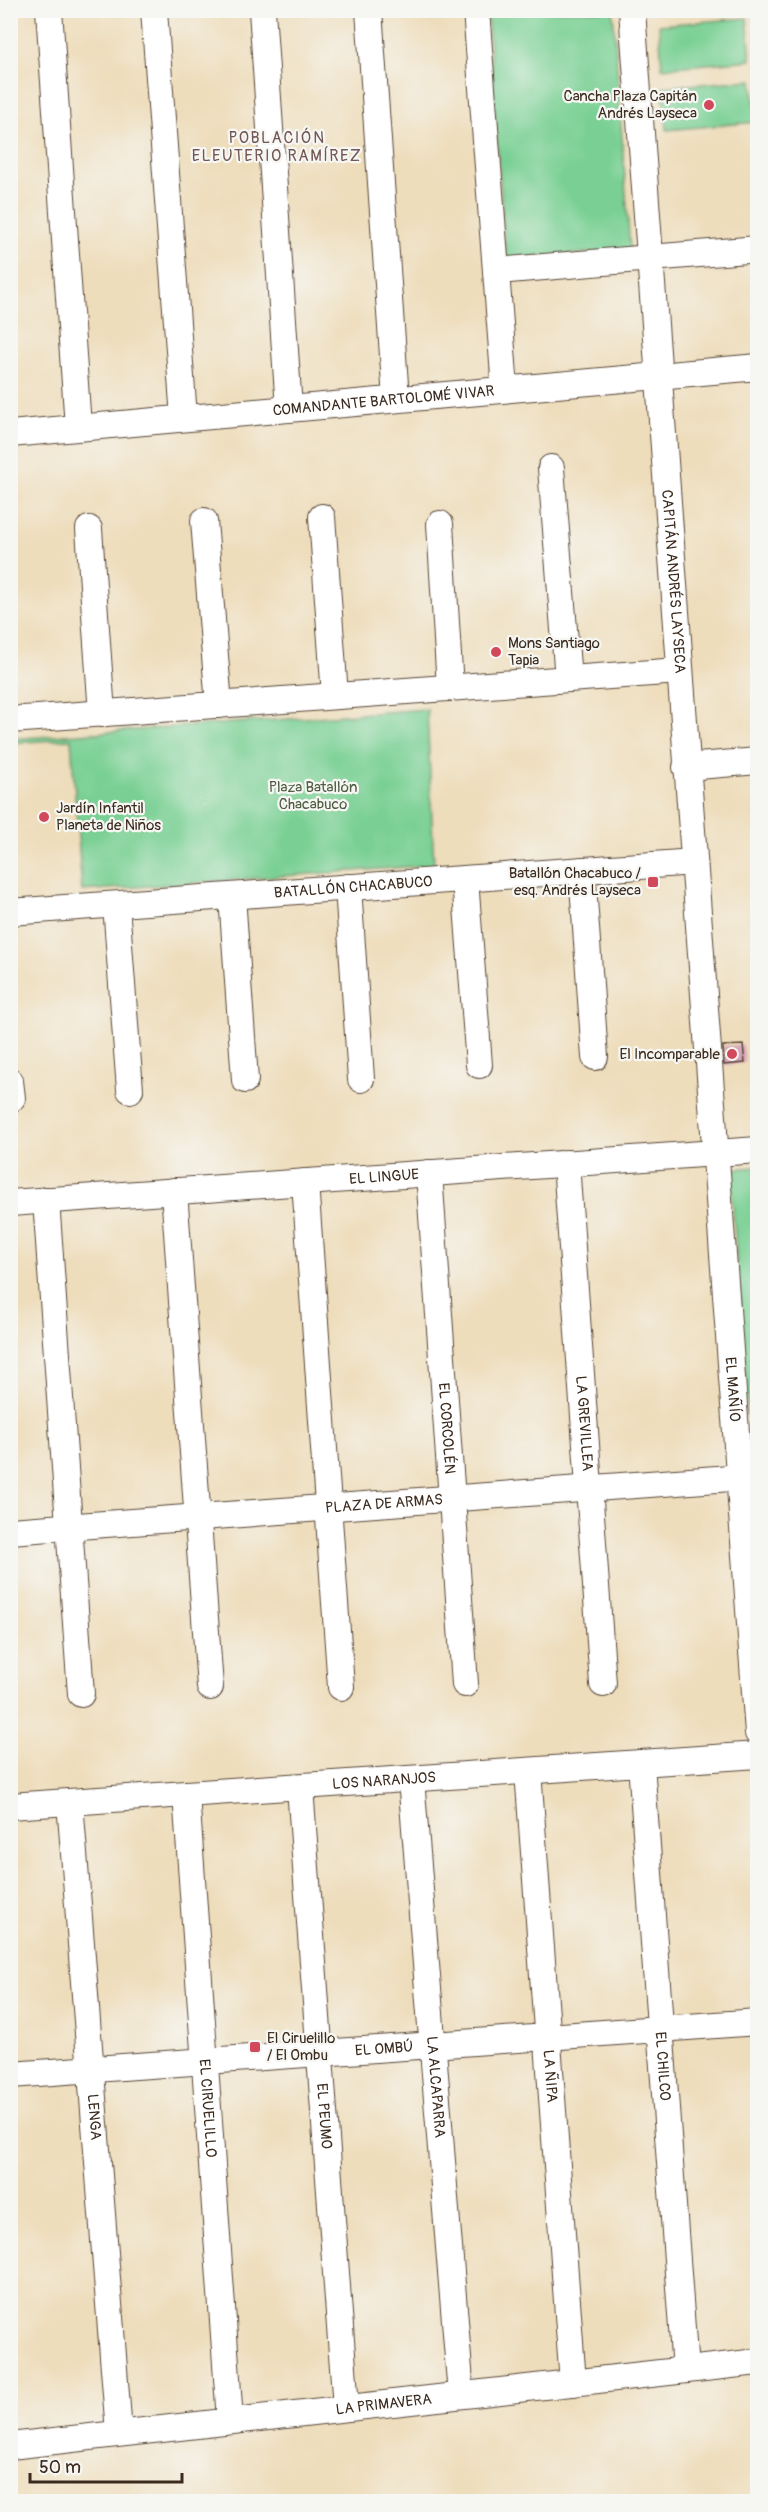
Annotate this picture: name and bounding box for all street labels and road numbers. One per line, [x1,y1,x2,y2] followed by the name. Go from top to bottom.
[272,382,495,420] street label: COMANDANTE BARTOLOMÉ VIVAR
[657,489,690,674] street label: CAPITÁN ANDRÉS LAYSECA
[273,872,433,903] street label: BATALLÓN CHACABUCO
[348,1165,420,1189] street label: EL LINGUE
[721,1356,744,1422] street label: EL MAÑÍO
[571,1375,597,1472] street label: LA GREVILLEA
[434,1382,459,1475] street label: EL CORCOLÉN
[324,1490,444,1518] street label: PLAZA DE ARMAS
[332,1768,437,1794] street label: LOS NARANJOS
[651,2031,674,2101] street label: EL CHILCO
[422,2035,449,2139] street label: LA ALCAPARRA
[354,2037,414,2061] street label: EL OMBÚ
[539,2049,561,2104] street label: LA ÑIPA
[195,2058,220,2158] street label: EL CIRUELILLO
[312,2083,336,2150] street label: EL PEUMO
[83,2093,105,2141] street label: LENGA
[335,2390,433,2419] street label: LA PRIMAVERA

